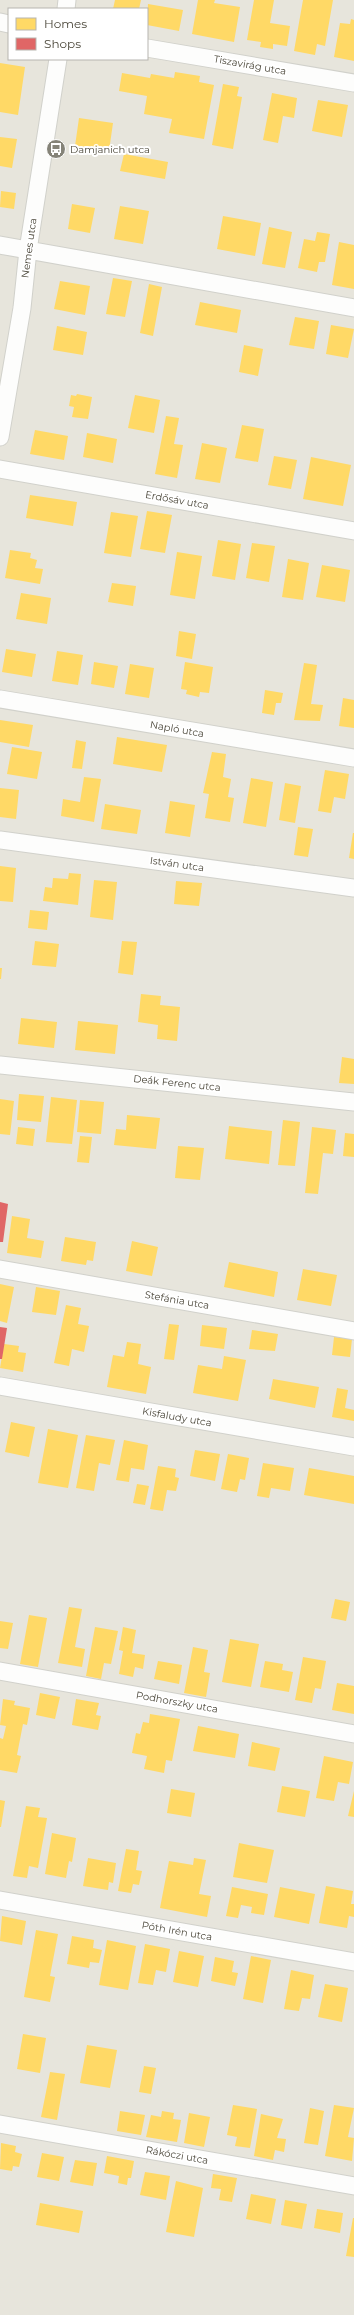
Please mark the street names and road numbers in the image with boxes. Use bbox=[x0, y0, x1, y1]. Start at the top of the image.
street label: Tiszavirág utca bbox=[213, 52, 287, 78]
street label: Nemes utca bbox=[18, 217, 40, 279]
street label: Erdősáv utca bbox=[144, 488, 210, 512]
street label: Napló utca bbox=[149, 718, 205, 740]
street label: István utca bbox=[149, 854, 205, 874]
street label: Deák Ferenc utca bbox=[133, 1072, 221, 1094]
street label: Stefánia utca bbox=[144, 1288, 210, 1312]
street label: Kisfaludy utca bbox=[141, 1405, 213, 1429]
street label: Podhorszky utca bbox=[135, 1688, 219, 1716]
street label: Póth Irén utca bbox=[141, 1918, 213, 1944]
street label: Rákóczi utca bbox=[145, 2143, 209, 2167]

